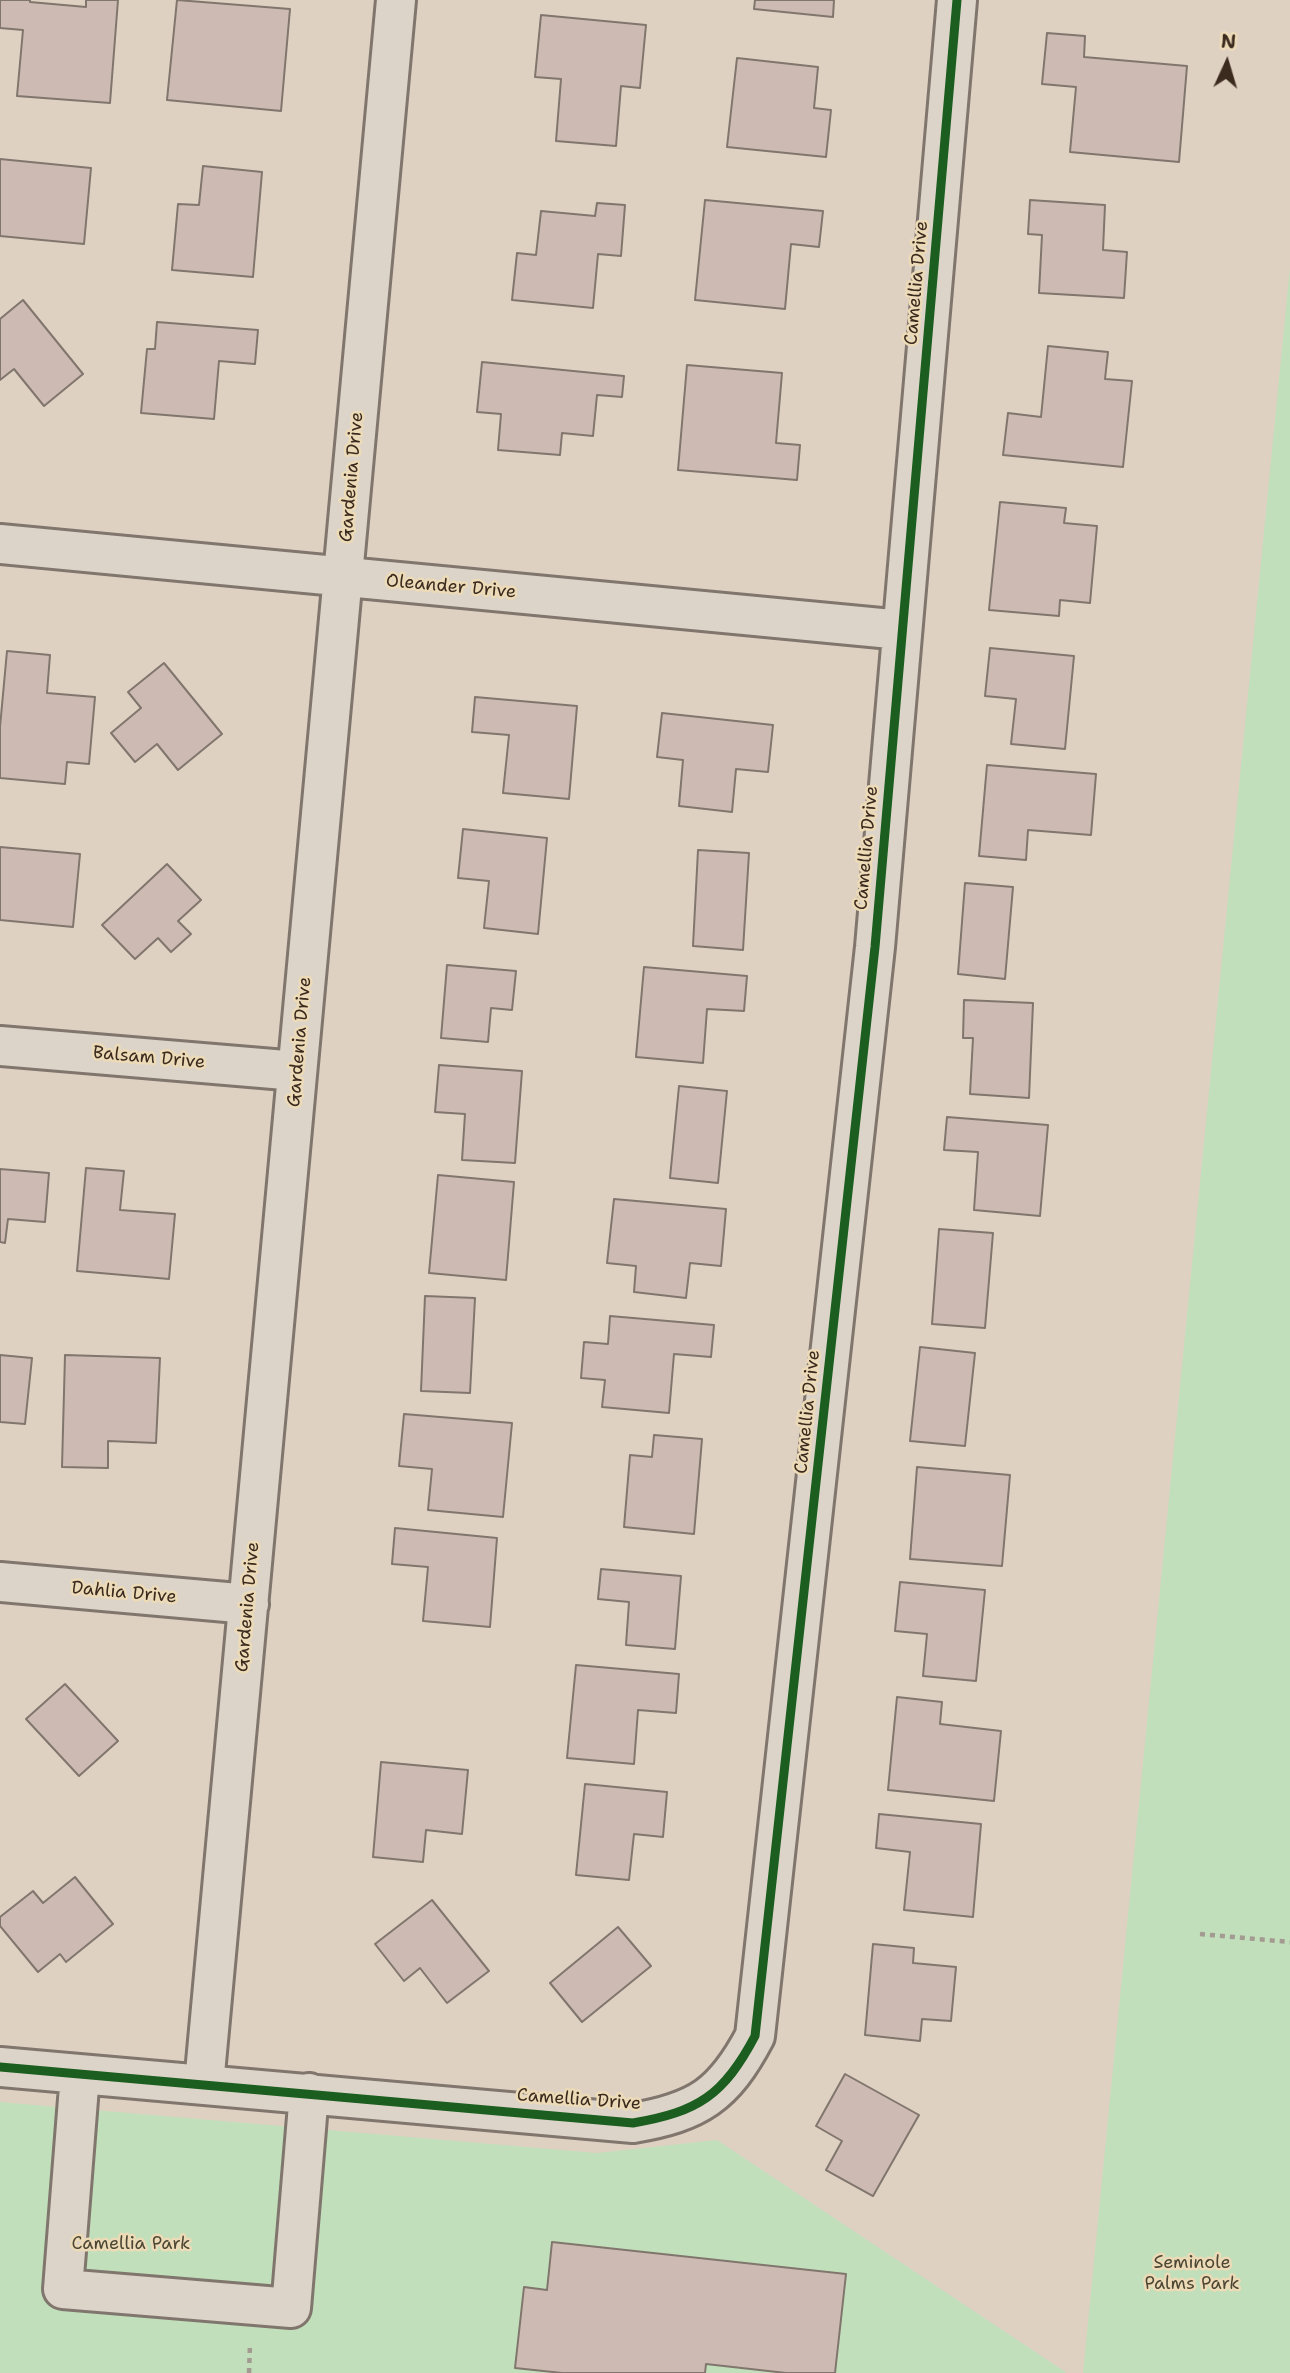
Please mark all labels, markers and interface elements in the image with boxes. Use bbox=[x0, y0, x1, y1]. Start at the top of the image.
north arrow bbox=[1192, 28, 1262, 98]
text: N bbox=[1220, 29, 1237, 55]
street label: Camellia Drive bbox=[901, 220, 933, 346]
street label: Gardenia Drive bbox=[336, 411, 368, 543]
street label: Oleander Drive bbox=[385, 571, 517, 603]
street label: Camellia Drive bbox=[851, 785, 883, 911]
street label: Gardenia Drive bbox=[284, 976, 316, 1108]
street label: Balsam Drive bbox=[92, 1042, 206, 1074]
street label: Camellia Drive bbox=[791, 1349, 825, 1475]
street label: Gardenia Drive bbox=[232, 1541, 264, 1673]
street label: Dahlia Drive bbox=[71, 1578, 177, 1608]
street label: Camellia Drive bbox=[516, 2085, 642, 2115]
park label: Camellia Park bbox=[72, 2233, 190, 2255]
park label: Seminole Palms Park bbox=[1144, 2252, 1240, 2294]

